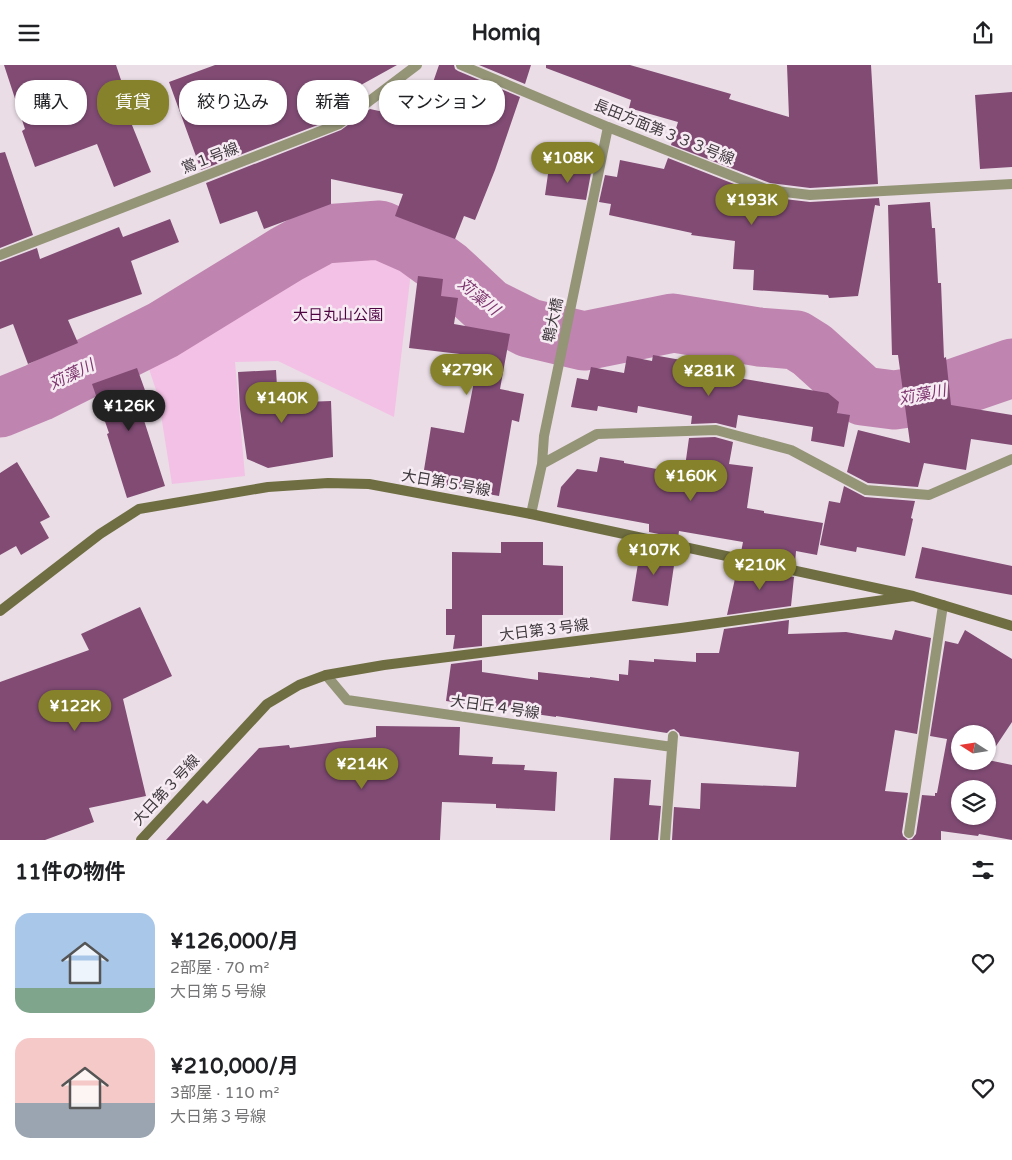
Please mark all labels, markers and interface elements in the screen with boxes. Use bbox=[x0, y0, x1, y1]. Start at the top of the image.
icon: menu bbox=[15, 19, 43, 47]
icon: share bbox=[969, 19, 997, 47]
text: Homiq bbox=[471, 20, 541, 46]
chip: 購入 bbox=[15, 80, 87, 125]
chip: 賃貸 bbox=[97, 80, 169, 125]
chip: 絞り込み bbox=[179, 80, 287, 125]
chip: 新着 bbox=[297, 80, 369, 125]
chip: マンション bbox=[379, 80, 505, 125]
street label: 長田方面第３３３号線 bbox=[591, 96, 737, 168]
street label: 鴬１号線 bbox=[179, 139, 241, 177]
pin: ¥108K bbox=[533, 141, 603, 184]
text: ¥108K bbox=[542, 148, 594, 168]
pin: ¥193K bbox=[717, 184, 787, 226]
text: ¥193K bbox=[726, 190, 778, 210]
water label: 苅藻川 bbox=[453, 274, 505, 321]
street label: 鵯大橋 bbox=[540, 296, 566, 344]
park label: 大日丸山公園 bbox=[293, 306, 383, 324]
pin: ¥279K bbox=[432, 353, 502, 396]
water label: 苅藻川 bbox=[45, 355, 99, 394]
pin: ¥281K bbox=[674, 355, 744, 397]
text: ¥279K bbox=[441, 360, 493, 380]
text: ¥281K bbox=[683, 361, 735, 381]
water label: 苅藻川 bbox=[897, 380, 950, 409]
pin: ¥140K bbox=[247, 381, 317, 424]
text: ¥140K bbox=[256, 388, 308, 408]
pin: ¥126K bbox=[94, 389, 164, 432]
text: ¥126K bbox=[103, 396, 155, 416]
pin: ¥160K bbox=[656, 459, 726, 502]
street label: 大日第５号線 bbox=[400, 466, 492, 500]
text: ¥160K bbox=[665, 466, 717, 486]
pin: ¥107K bbox=[619, 533, 689, 576]
text: ¥107K bbox=[628, 540, 680, 560]
pin: ¥210K bbox=[725, 549, 795, 591]
text: ¥210K bbox=[734, 555, 786, 575]
street label: 大日第３号線 bbox=[498, 616, 590, 644]
pin: ¥122K bbox=[40, 689, 110, 732]
street label: 大日丘４号線 bbox=[449, 692, 541, 722]
text: ¥122K bbox=[49, 696, 101, 716]
north arrow bbox=[951, 725, 996, 770]
map controls bbox=[951, 725, 996, 825]
pin: ¥214K bbox=[327, 747, 397, 790]
street label: 大日第３号線 bbox=[129, 751, 203, 829]
text: ¥214K bbox=[336, 754, 388, 774]
button: layers bbox=[951, 780, 996, 825]
icon: filters bbox=[969, 856, 997, 884]
text: 11件の物件 bbox=[15, 860, 125, 885]
text: ¥126,000/月 bbox=[170, 929, 299, 954]
icon: home bbox=[55, 933, 115, 993]
icon: heart bbox=[969, 949, 997, 977]
text: 2部屋 · 70 m² bbox=[170, 958, 269, 978]
text: 大日第５号線 bbox=[170, 982, 266, 1002]
text: ¥210,000/月 bbox=[170, 1054, 299, 1079]
icon: home bbox=[55, 1058, 115, 1118]
icon: heart bbox=[969, 1074, 997, 1102]
text: 3部屋 · 110 m² bbox=[170, 1083, 279, 1103]
text: 大日第３号線 bbox=[170, 1107, 266, 1127]

